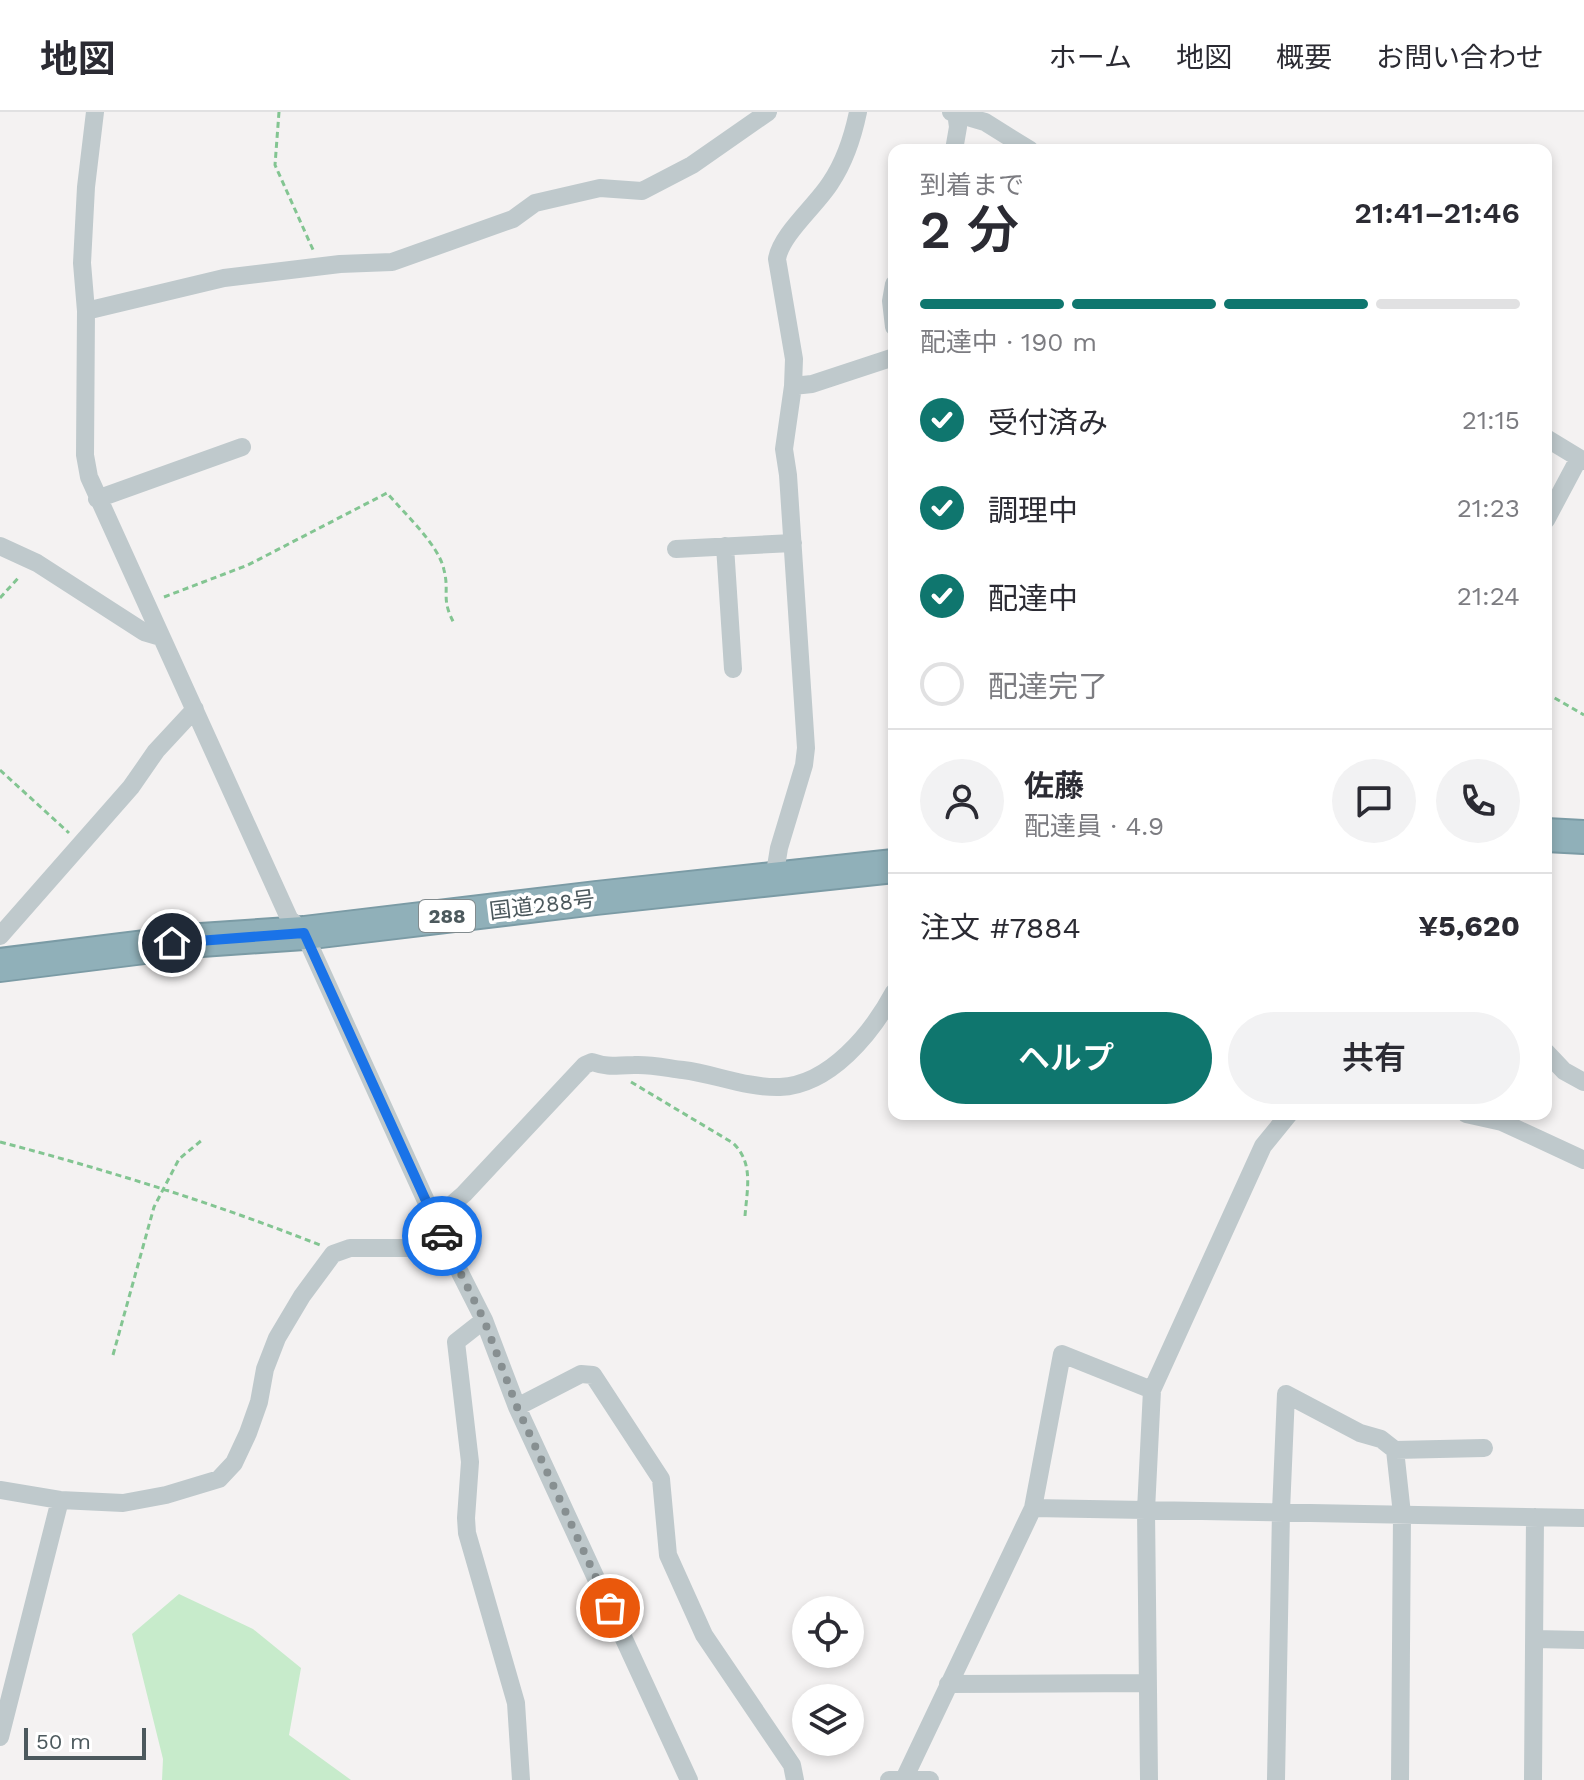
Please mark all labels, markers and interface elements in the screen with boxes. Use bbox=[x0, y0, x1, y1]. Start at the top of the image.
text: 地図 bbox=[40, 37, 116, 81]
text: ホーム bbox=[1049, 41, 1132, 74]
text: 地図 bbox=[1176, 41, 1232, 74]
text: 概要 bbox=[1276, 41, 1332, 74]
text: お問い合わせ bbox=[1376, 41, 1544, 74]
text: 到着まで bbox=[920, 170, 1024, 200]
text: 21:41–21:46 bbox=[1354, 195, 1520, 230]
text: 2 分 bbox=[920, 200, 1019, 261]
text: 配達中 · 190 m bbox=[920, 327, 1097, 357]
icon: check bbox=[920, 398, 964, 442]
text: 受付済み bbox=[988, 405, 1108, 440]
text: 21:15 bbox=[1462, 405, 1520, 435]
icon: check bbox=[920, 486, 964, 530]
text: 調理中 bbox=[988, 493, 1078, 528]
text: 21:23 bbox=[1457, 493, 1520, 523]
icon: check bbox=[920, 574, 964, 618]
text: 配達中 bbox=[988, 581, 1078, 616]
text: 21:24 bbox=[1457, 581, 1520, 611]
text: 配達完了 bbox=[988, 669, 1108, 704]
button: person bbox=[920, 759, 1004, 843]
button: chat bbox=[1332, 759, 1416, 843]
button: phone bbox=[1436, 759, 1520, 843]
text: 佐藤 bbox=[1024, 768, 1084, 803]
text: 配達員 · 4.9 bbox=[1024, 811, 1164, 841]
street label: 国道288号 bbox=[488, 886, 596, 924]
road number: 288 bbox=[419, 900, 475, 932]
text: ¥5,620 bbox=[1418, 908, 1520, 943]
pin bbox=[138, 909, 206, 977]
text: 注文 #7884 bbox=[920, 910, 1081, 945]
icon: home bbox=[150, 921, 194, 965]
button: ヘルプ bbox=[920, 1012, 1212, 1104]
button: 共有 bbox=[1228, 1012, 1520, 1104]
courier bbox=[402, 1196, 482, 1276]
icon: car bbox=[420, 1214, 464, 1258]
pin bbox=[576, 1574, 644, 1642]
icon: bag bbox=[588, 1586, 632, 1630]
map controls bbox=[792, 1596, 864, 1756]
button: locate bbox=[792, 1596, 864, 1668]
button: layers bbox=[792, 1684, 864, 1756]
scale bar bbox=[24, 1724, 146, 1760]
text: 50 m bbox=[36, 1729, 91, 1754]

